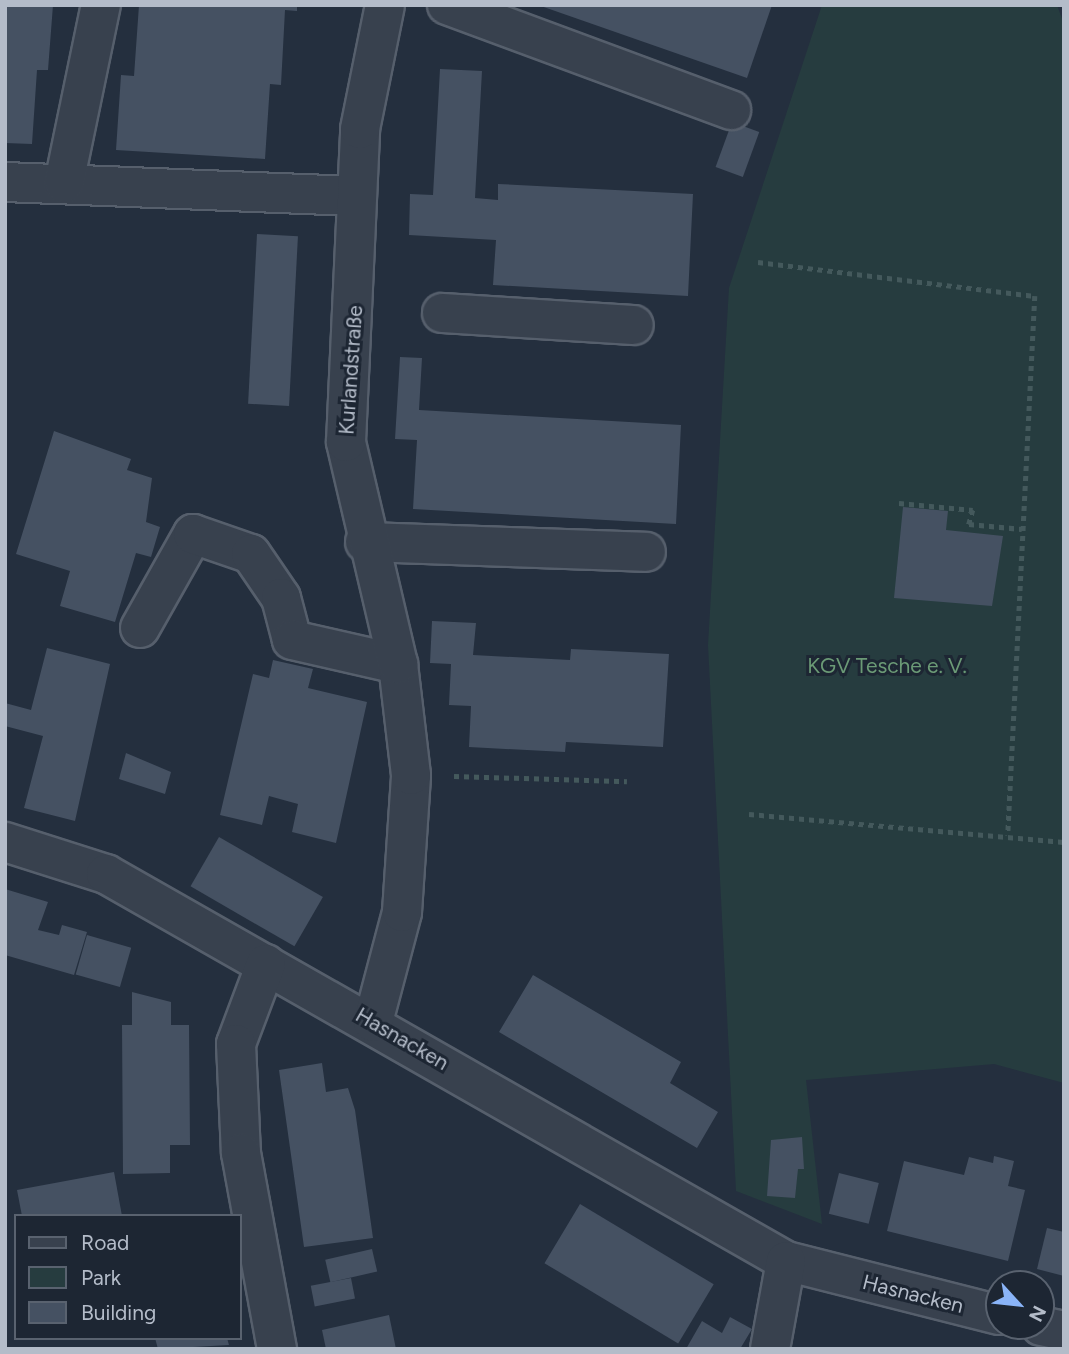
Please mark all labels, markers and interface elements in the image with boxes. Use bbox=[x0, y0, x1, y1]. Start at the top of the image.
street label: Kurlandstraße bbox=[334, 304, 368, 436]
park label: KGV Tesche e. V. bbox=[807, 653, 967, 679]
street label: Hasnacken bbox=[351, 1002, 453, 1076]
legend bbox=[14, 1214, 242, 1340]
text: Road bbox=[81, 1230, 129, 1255]
text: Park bbox=[81, 1265, 121, 1290]
street label: Hasnacken bbox=[860, 1269, 966, 1319]
north arrow bbox=[985, 1270, 1055, 1340]
text: Building bbox=[81, 1300, 156, 1325]
text: N bbox=[1024, 1302, 1051, 1326]

